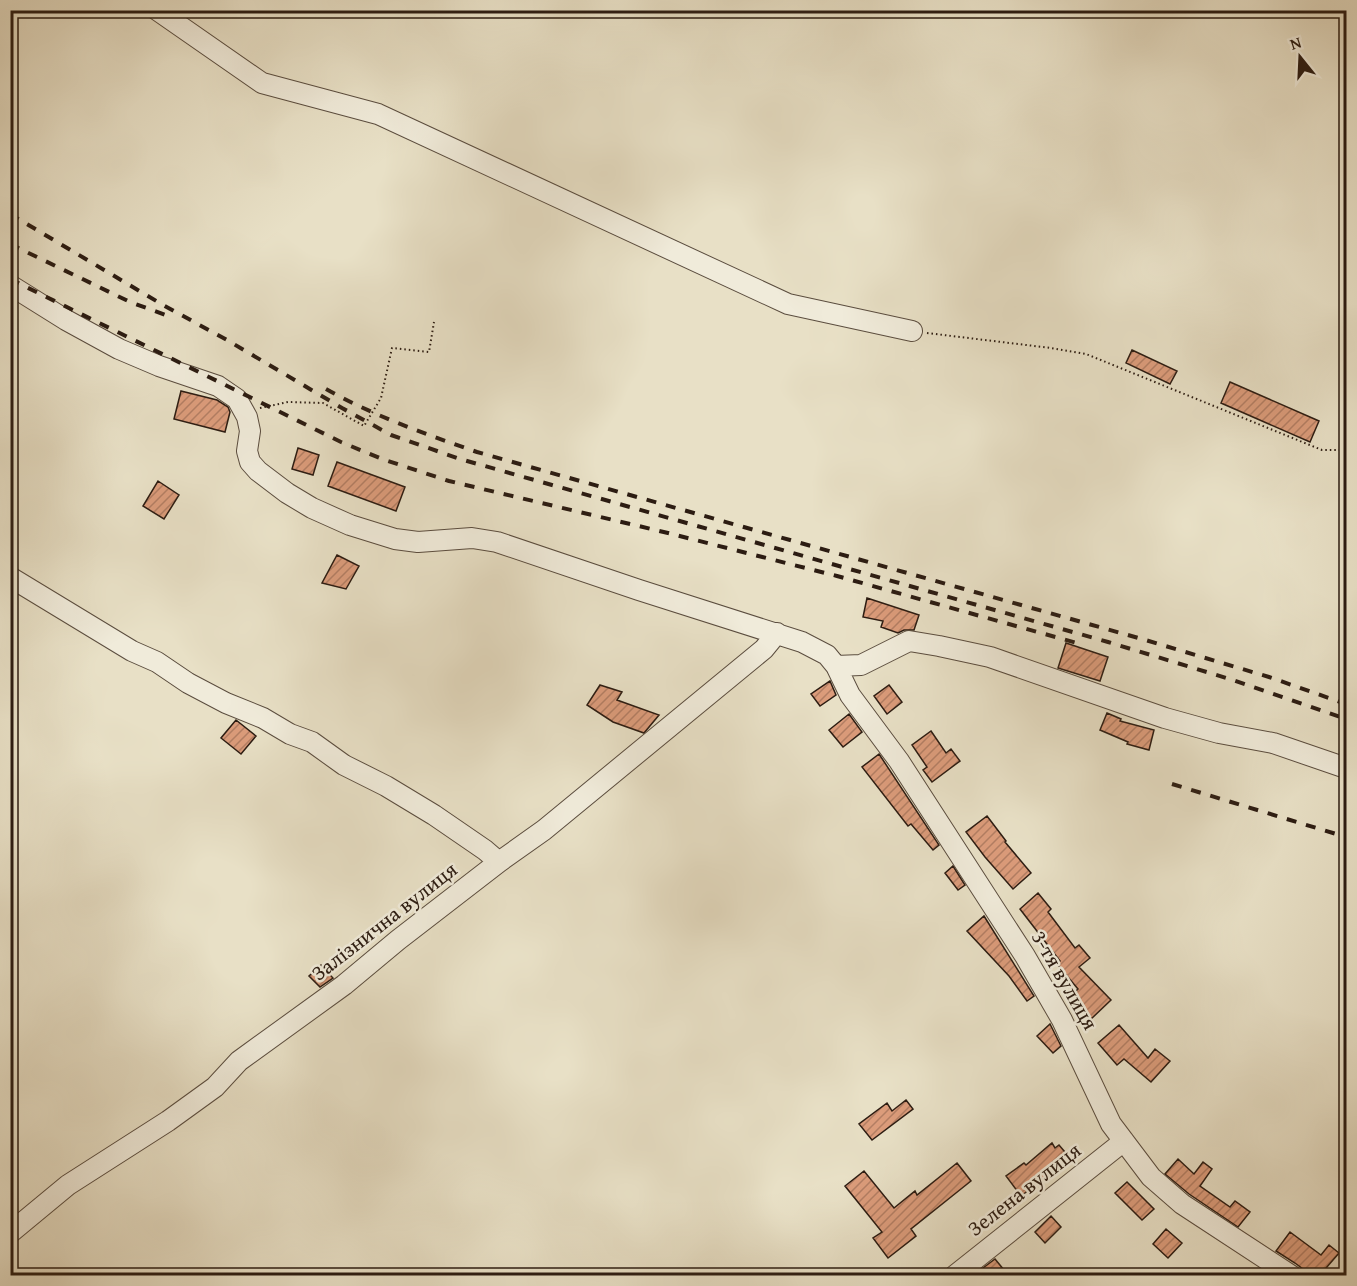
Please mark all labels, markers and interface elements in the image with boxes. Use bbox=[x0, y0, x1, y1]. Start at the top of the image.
north arrow bbox=[1270, 27, 1330, 87]
text: N bbox=[1287, 30, 1304, 56]
street label: Залізнична вулиця bbox=[304, 854, 464, 988]
street label: 3-тя вулиця bbox=[1024, 924, 1106, 1036]
street label: Зелена вулиця bbox=[961, 1135, 1088, 1243]

